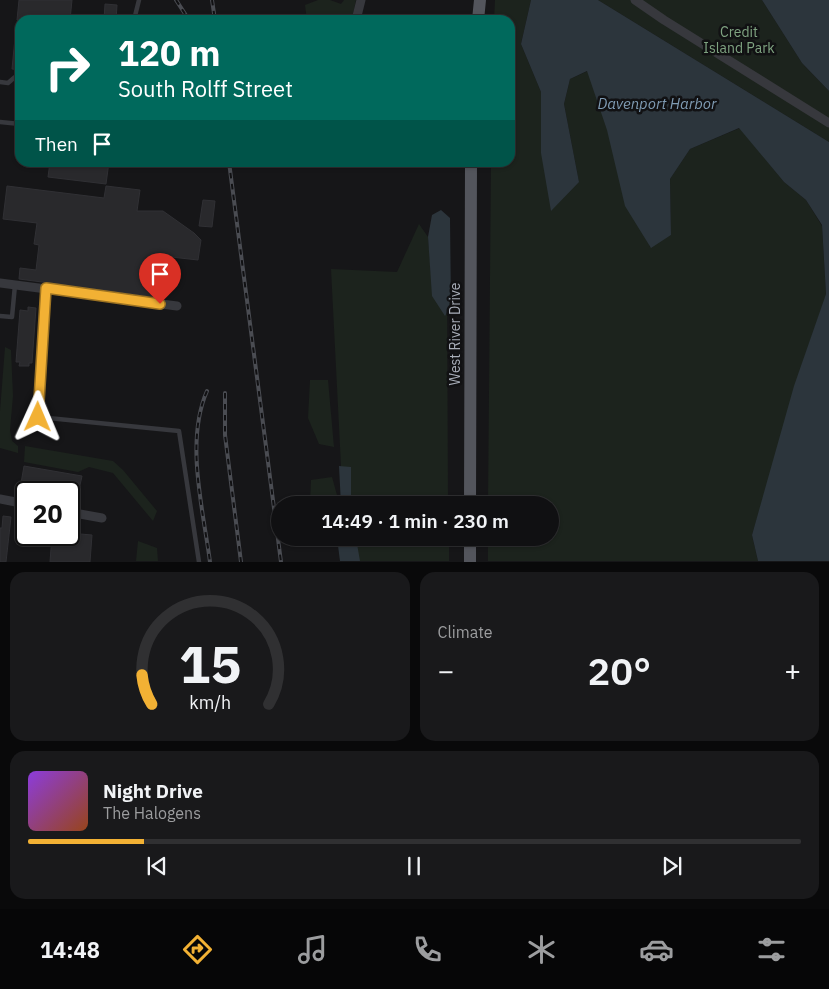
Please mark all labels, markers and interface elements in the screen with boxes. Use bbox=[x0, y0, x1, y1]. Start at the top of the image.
park label: Credit Island Park bbox=[703, 23, 775, 57]
text: 120 m bbox=[118, 30, 221, 76]
icon: right bbox=[35, 35, 100, 100]
text: South Rolff Street bbox=[118, 74, 293, 103]
water label: Davenport Harbor bbox=[597, 94, 717, 113]
icon: arrive bbox=[88, 130, 116, 158]
text: Then bbox=[35, 132, 78, 156]
pin bbox=[139, 253, 181, 304]
icon: arrive bbox=[146, 260, 174, 288]
street label: West River Drive bbox=[446, 282, 464, 385]
position arrow bbox=[11, 390, 63, 442]
speed limit sign: 20 bbox=[15, 481, 80, 546]
text: 14:49 · 1 min · 230 m bbox=[321, 509, 509, 533]
text: Climate bbox=[438, 622, 493, 642]
text: 15 bbox=[179, 630, 241, 697]
text: 20° bbox=[588, 646, 651, 695]
text: − bbox=[438, 652, 454, 689]
text: + bbox=[784, 652, 801, 689]
text: km/h bbox=[189, 691, 231, 714]
text: Night Drive bbox=[103, 779, 203, 803]
text: The Halogens bbox=[103, 803, 201, 823]
icon: previous bbox=[143, 852, 171, 880]
icon: pause bbox=[400, 852, 428, 880]
icon: next bbox=[658, 852, 686, 880]
icon: directions bbox=[180, 932, 215, 967]
icon: music bbox=[295, 932, 330, 967]
icon: phone bbox=[410, 932, 445, 967]
icon: climate bbox=[524, 932, 559, 967]
icon: car bbox=[639, 932, 674, 967]
icon: filters bbox=[754, 932, 789, 967]
text: 14:48 bbox=[40, 935, 100, 964]

